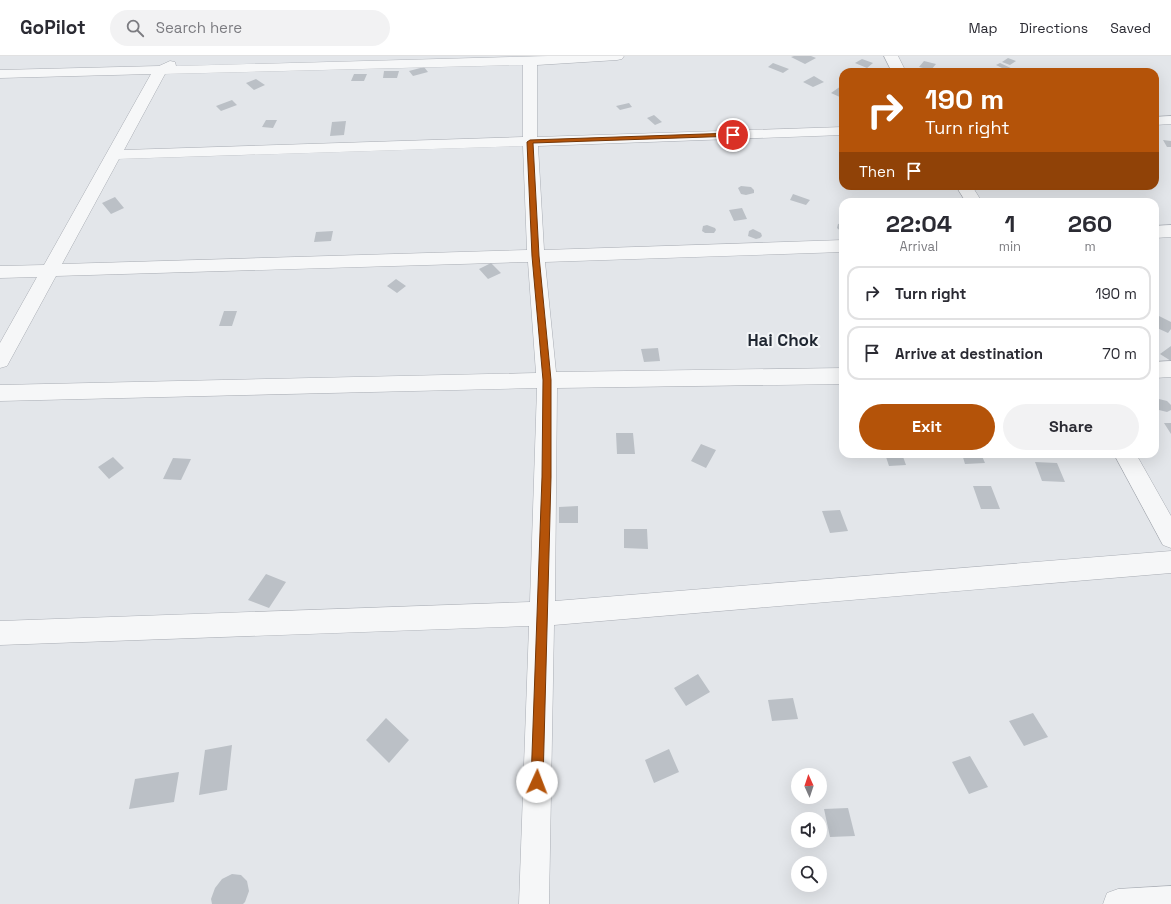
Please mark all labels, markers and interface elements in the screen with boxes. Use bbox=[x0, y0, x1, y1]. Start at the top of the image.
search box bbox=[110, 10, 390, 46]
text: GoPilot bbox=[20, 15, 86, 40]
icon: search bbox=[124, 17, 146, 39]
text: Search here bbox=[156, 18, 242, 37]
text: Map bbox=[968, 19, 998, 37]
text: Directions bbox=[1020, 19, 1088, 37]
text: Saved bbox=[1110, 19, 1151, 37]
text: 190 m bbox=[925, 81, 1004, 117]
icon: right bbox=[859, 84, 911, 136]
text: Turn right bbox=[925, 116, 1009, 139]
pin bbox=[716, 118, 750, 152]
icon: arrive bbox=[722, 124, 744, 146]
icon: arrive bbox=[903, 160, 925, 182]
text: Then bbox=[859, 162, 895, 181]
text: 22:04 bbox=[886, 208, 952, 239]
text: 1 bbox=[1004, 208, 1015, 239]
text: 260 bbox=[1068, 208, 1112, 239]
text: Arrival bbox=[900, 238, 938, 255]
text: min bbox=[999, 238, 1021, 255]
text: m bbox=[1084, 238, 1096, 255]
icon: right bbox=[861, 282, 883, 304]
text: Turn right bbox=[895, 284, 966, 303]
text: 190 m bbox=[1095, 284, 1137, 303]
district label: Hai Chok bbox=[747, 329, 819, 351]
icon: arrive bbox=[861, 342, 883, 364]
text: Arrive at destination bbox=[895, 344, 1043, 363]
text: 70 m bbox=[1102, 344, 1137, 363]
button: Exit bbox=[859, 404, 995, 450]
button: Share bbox=[1003, 404, 1139, 450]
position arrow bbox=[516, 761, 558, 803]
north arrow bbox=[791, 768, 827, 804]
map controls bbox=[791, 768, 827, 892]
button: sound bbox=[791, 812, 827, 848]
button: search bbox=[791, 856, 827, 892]

